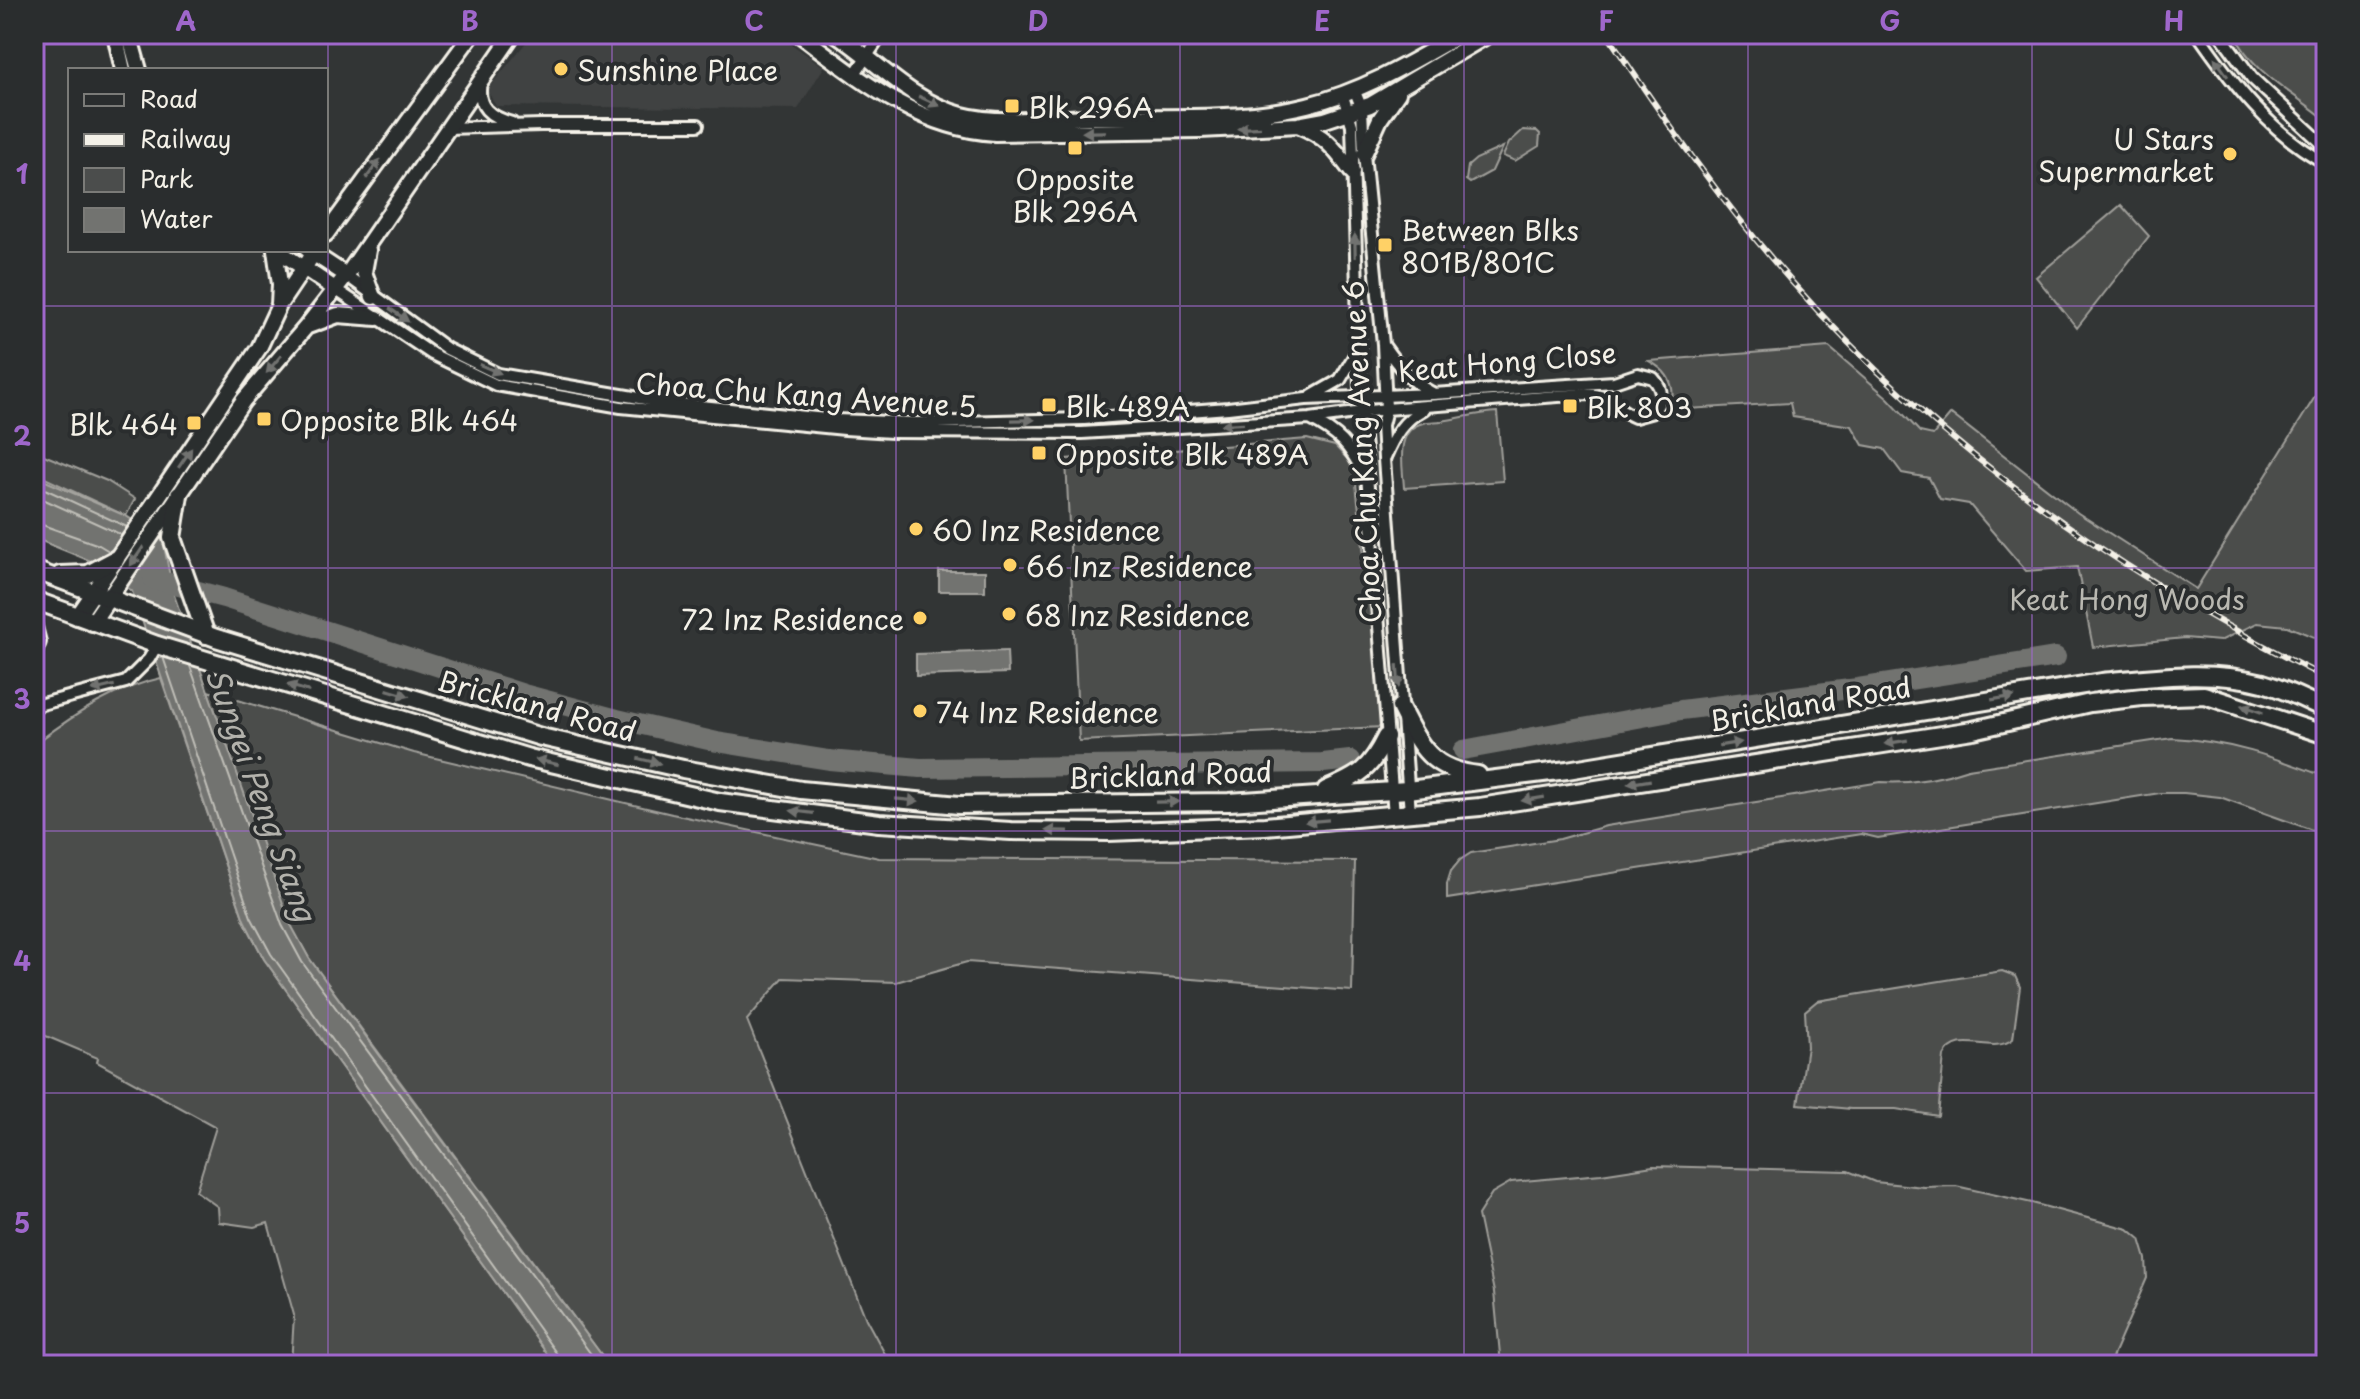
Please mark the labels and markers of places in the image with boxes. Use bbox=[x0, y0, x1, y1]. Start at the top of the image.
place label: Sunshine Place bbox=[577, 48, 778, 91]
marker: Sunshine Place bbox=[552, 60, 570, 78]
place label: Blk 296A bbox=[1028, 85, 1154, 128]
marker: Blk 296A bbox=[1003, 97, 1021, 115]
place label: U Stars Supermarket bbox=[2038, 117, 2214, 192]
marker: Opposite Blk 296A bbox=[1066, 139, 1084, 157]
marker: U Stars Supermarket bbox=[2221, 145, 2239, 163]
place label: Opposite Blk 296A bbox=[1012, 157, 1138, 232]
place label: Between Blks 801B/801C bbox=[1401, 208, 1579, 283]
marker: Between Blks 801B/801C bbox=[1376, 236, 1394, 254]
place label: Blk 489A bbox=[1065, 384, 1190, 427]
place label: Blk 803 bbox=[1586, 385, 1692, 428]
marker: Blk 489A bbox=[1040, 396, 1058, 414]
marker: Blk 803 bbox=[1561, 397, 1579, 415]
place label: Opposite Blk 464 bbox=[280, 398, 518, 441]
place label: Blk 464 bbox=[69, 402, 178, 445]
marker: Opposite Blk 464 bbox=[255, 410, 273, 428]
marker: Blk 464 bbox=[185, 414, 203, 432]
place label: Opposite Blk 489A bbox=[1055, 432, 1309, 475]
marker: Opposite Blk 489A bbox=[1030, 444, 1048, 462]
place label: 60 Inz Residence bbox=[932, 508, 1161, 551]
marker: 60 Inz Residence bbox=[907, 520, 925, 538]
place label: 66 Inz Residence bbox=[1026, 544, 1253, 587]
marker: 66 Inz Residence bbox=[1001, 556, 1019, 574]
place label: 68 Inz Residence bbox=[1025, 593, 1250, 636]
place label: 72 Inz Residence bbox=[681, 597, 904, 640]
marker: 68 Inz Residence bbox=[1000, 605, 1018, 623]
marker: 72 Inz Residence bbox=[911, 609, 929, 627]
place label: 74 Inz Residence bbox=[936, 690, 1159, 733]
marker: 74 Inz Residence bbox=[911, 702, 929, 720]

